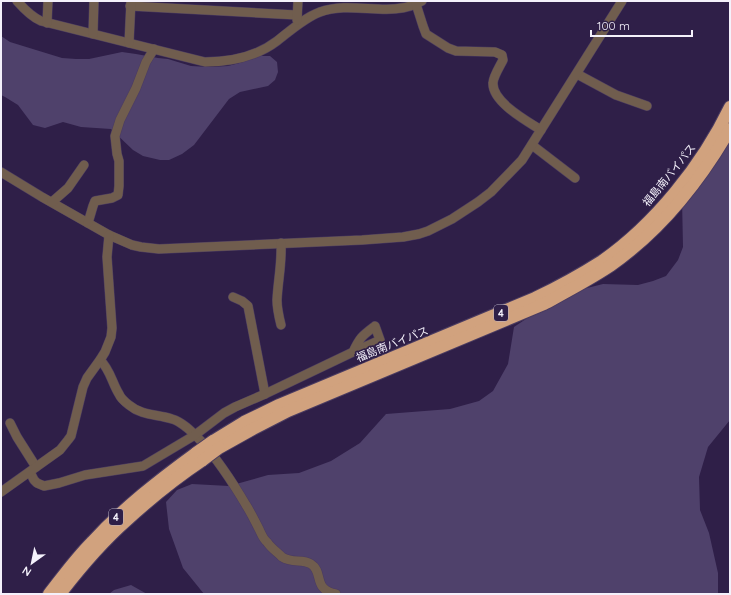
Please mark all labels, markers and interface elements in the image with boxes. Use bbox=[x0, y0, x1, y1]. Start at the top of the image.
scale bar bbox=[591, 12, 692, 38]
text: 100 m bbox=[597, 18, 630, 33]
street label: 福島南バイパス bbox=[639, 141, 699, 209]
road number: 4 bbox=[494, 305, 508, 321]
street label: 福島南バイパス bbox=[354, 323, 430, 365]
road number: 4 bbox=[109, 509, 123, 525]
north arrow bbox=[12, 543, 52, 583]
text: N bbox=[19, 563, 34, 579]

